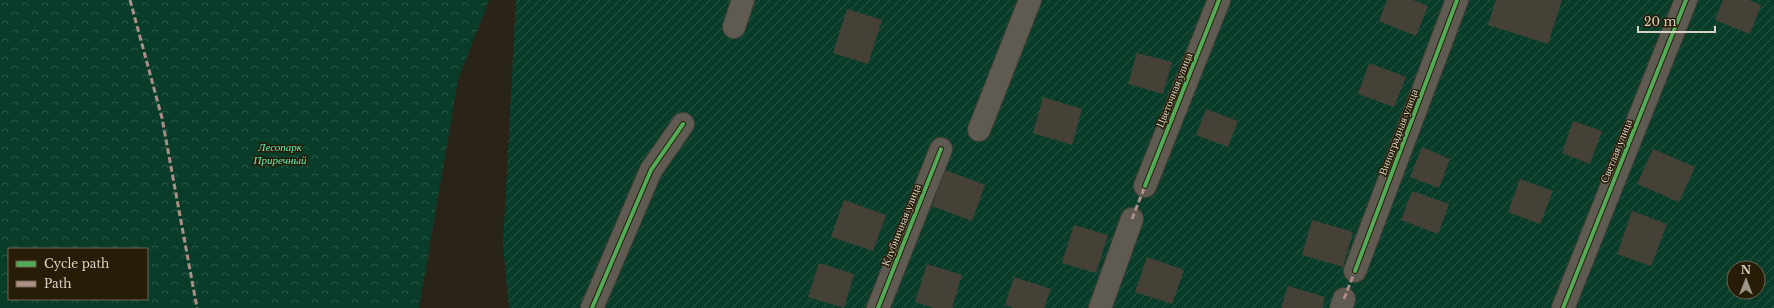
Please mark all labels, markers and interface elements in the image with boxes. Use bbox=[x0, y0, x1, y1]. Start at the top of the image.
scale bar bbox=[1638, 8, 1715, 34]
text: 20 m bbox=[1644, 14, 1676, 29]
street label: Цветочная улица bbox=[1153, 50, 1195, 129]
street label: Виноградная улица bbox=[1375, 87, 1421, 177]
street label: Светлая улица bbox=[1597, 117, 1635, 185]
park label: Лесопарк Приречный bbox=[253, 140, 307, 167]
street label: Клубничная улица bbox=[878, 182, 924, 268]
legend bbox=[8, 248, 148, 300]
text: Cycle path bbox=[44, 256, 109, 271]
north arrow bbox=[1726, 260, 1766, 300]
text: N bbox=[1741, 263, 1752, 277]
text: Path bbox=[44, 276, 72, 291]

